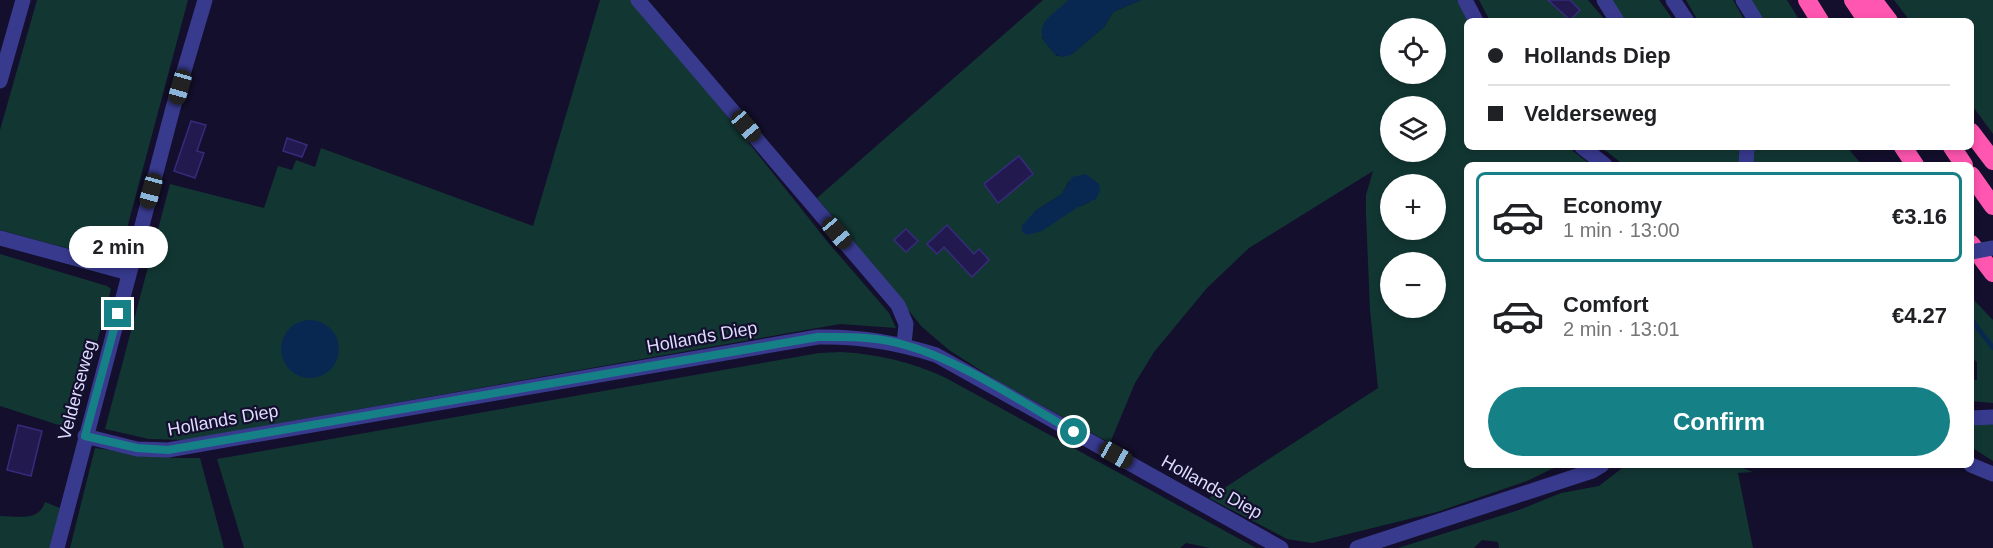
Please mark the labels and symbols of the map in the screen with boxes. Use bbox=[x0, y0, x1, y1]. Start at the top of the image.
car bbox=[166, 67, 194, 107]
car bbox=[728, 106, 764, 146]
car bbox=[138, 171, 164, 211]
car bbox=[819, 213, 855, 253]
callout: 2 min bbox=[68, 227, 168, 269]
route end bbox=[104, 300, 131, 327]
street label: Hollands Diep bbox=[645, 317, 759, 357]
street label: Velderseweg bbox=[54, 338, 100, 442]
street label: Hollands Diep bbox=[166, 400, 280, 440]
route start bbox=[1060, 418, 1087, 445]
car bbox=[1096, 438, 1136, 472]
street label: Hollands Diep bbox=[1158, 451, 1266, 523]

